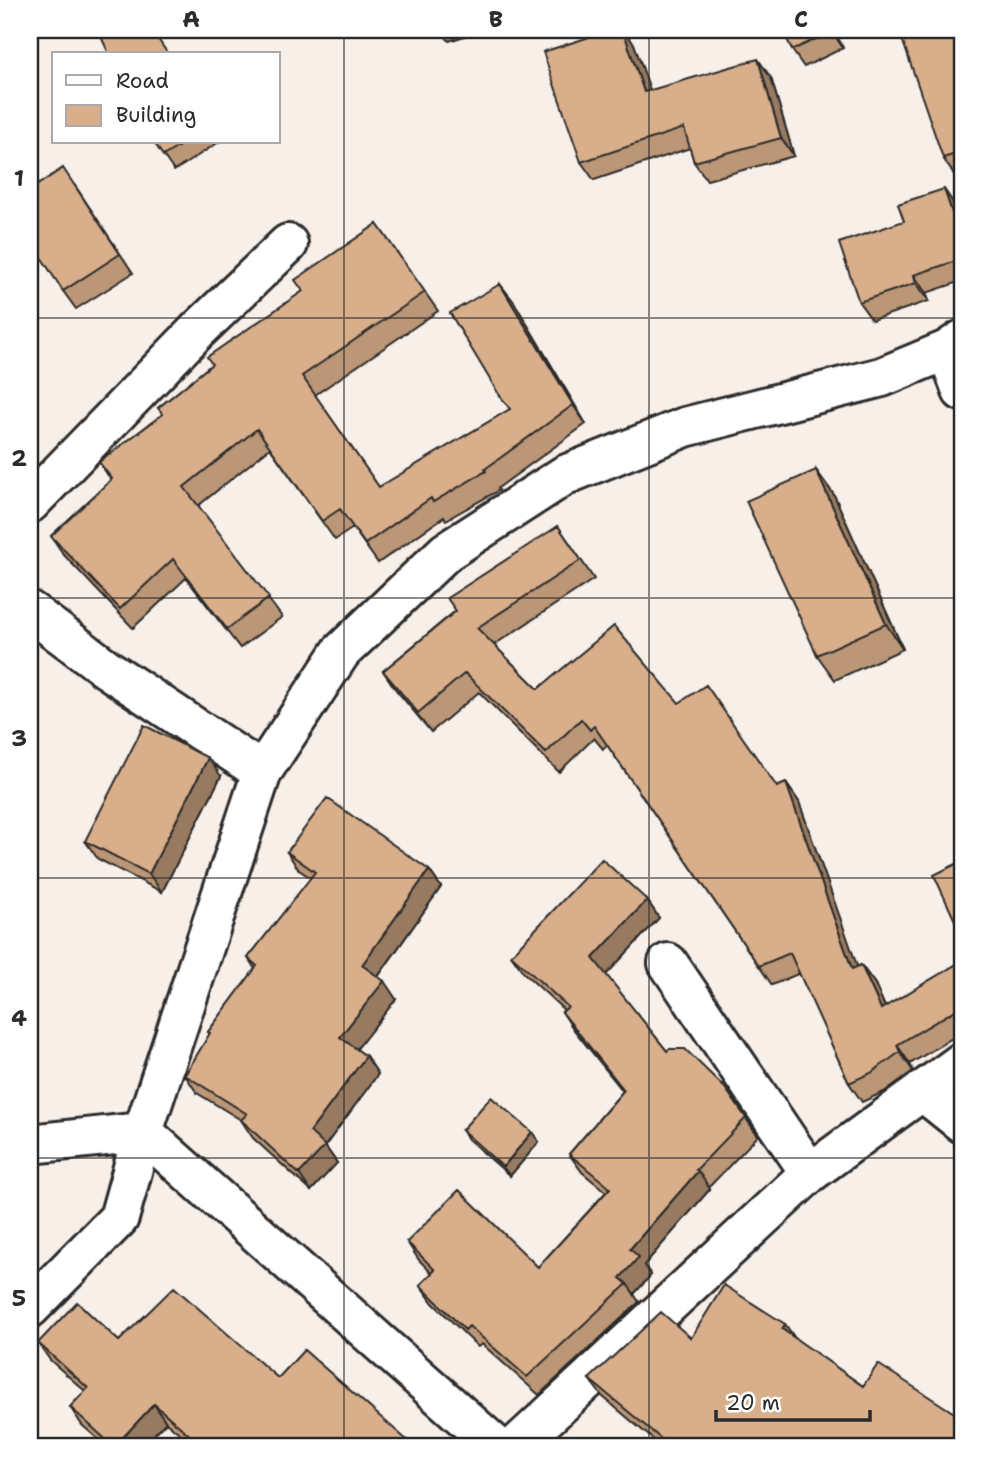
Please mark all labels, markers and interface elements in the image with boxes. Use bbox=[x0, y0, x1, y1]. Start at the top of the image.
text: A bbox=[182, 4, 200, 34]
text: B bbox=[489, 4, 503, 34]
text: C bbox=[794, 4, 808, 34]
legend bbox=[52, 52, 280, 144]
text: Road bbox=[116, 67, 169, 95]
text: Building bbox=[116, 101, 196, 129]
text: 1 bbox=[14, 163, 24, 193]
text: 2 bbox=[11, 443, 27, 473]
text: 3 bbox=[11, 723, 27, 753]
text: 4 bbox=[11, 1003, 27, 1033]
text: 5 bbox=[12, 1283, 26, 1313]
scale bar bbox=[716, 1379, 870, 1423]
text: 20 m bbox=[726, 1389, 780, 1417]

